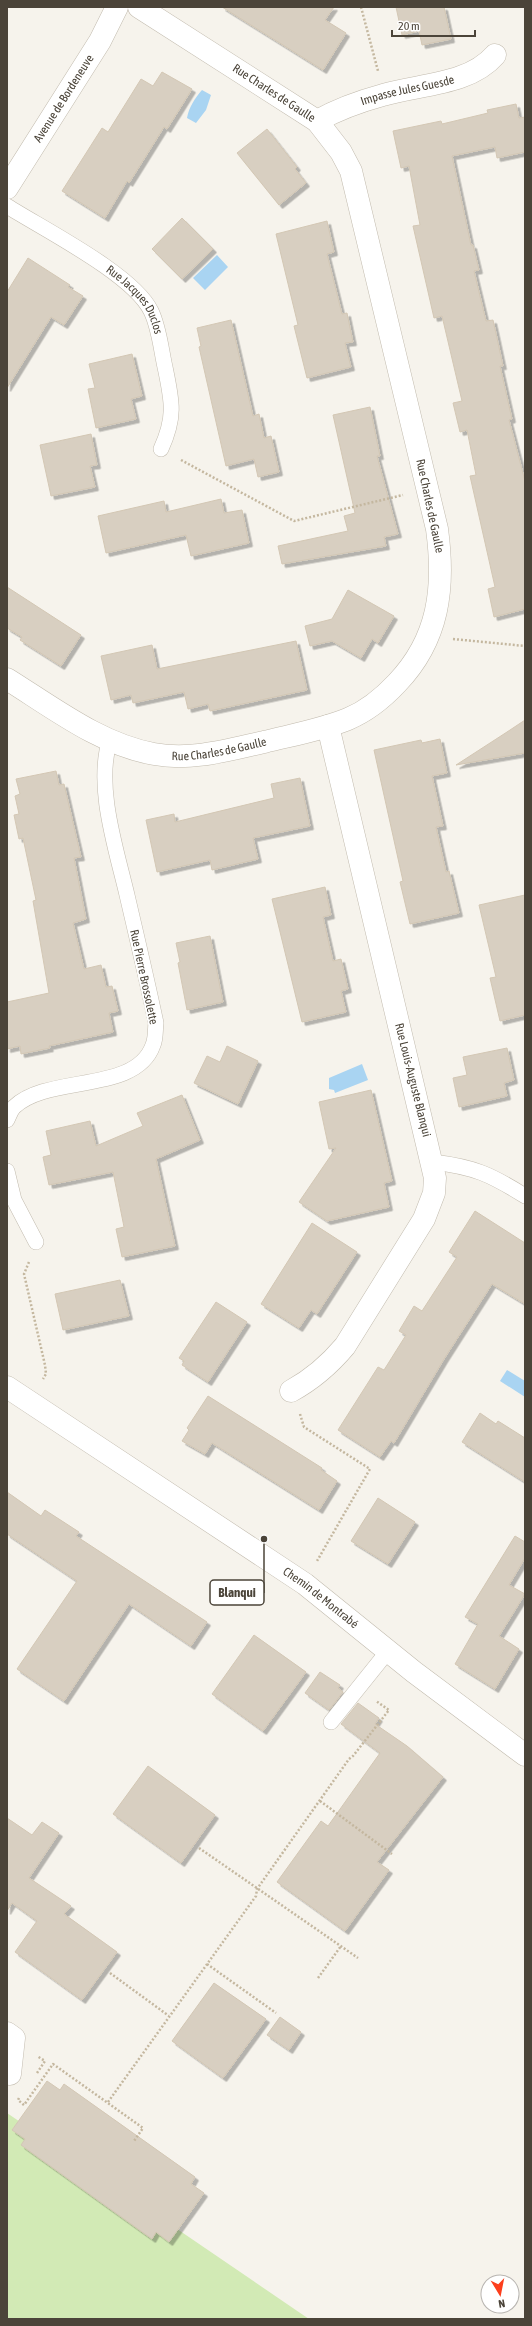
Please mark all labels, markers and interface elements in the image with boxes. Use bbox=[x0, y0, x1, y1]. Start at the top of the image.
scale bar bbox=[392, 12, 475, 38]
text: 20 m bbox=[398, 19, 420, 33]
street label: Avenue de Bordeneuve bbox=[31, 52, 97, 145]
street label: Rue Charles de Gaulle bbox=[230, 61, 318, 125]
street label: Impasse Jules Guesde bbox=[359, 72, 456, 108]
street label: Rue Jacques Duclos bbox=[104, 262, 165, 335]
street label: Rue Charles de Gaulle bbox=[413, 458, 447, 554]
street label: Rue Charles de Gaulle bbox=[172, 735, 268, 763]
street label: Rue Pierre Brossolette bbox=[127, 928, 161, 1026]
street label: Rue Louis-Auguste Blanqui bbox=[392, 1022, 434, 1138]
street label: Chemin de Montrabé bbox=[280, 1564, 361, 1631]
callout: Blanqui bbox=[210, 1580, 264, 1605]
text: Blanqui bbox=[218, 1585, 256, 1600]
north arrow bbox=[480, 2274, 520, 2314]
text: N bbox=[497, 2297, 506, 2310]

